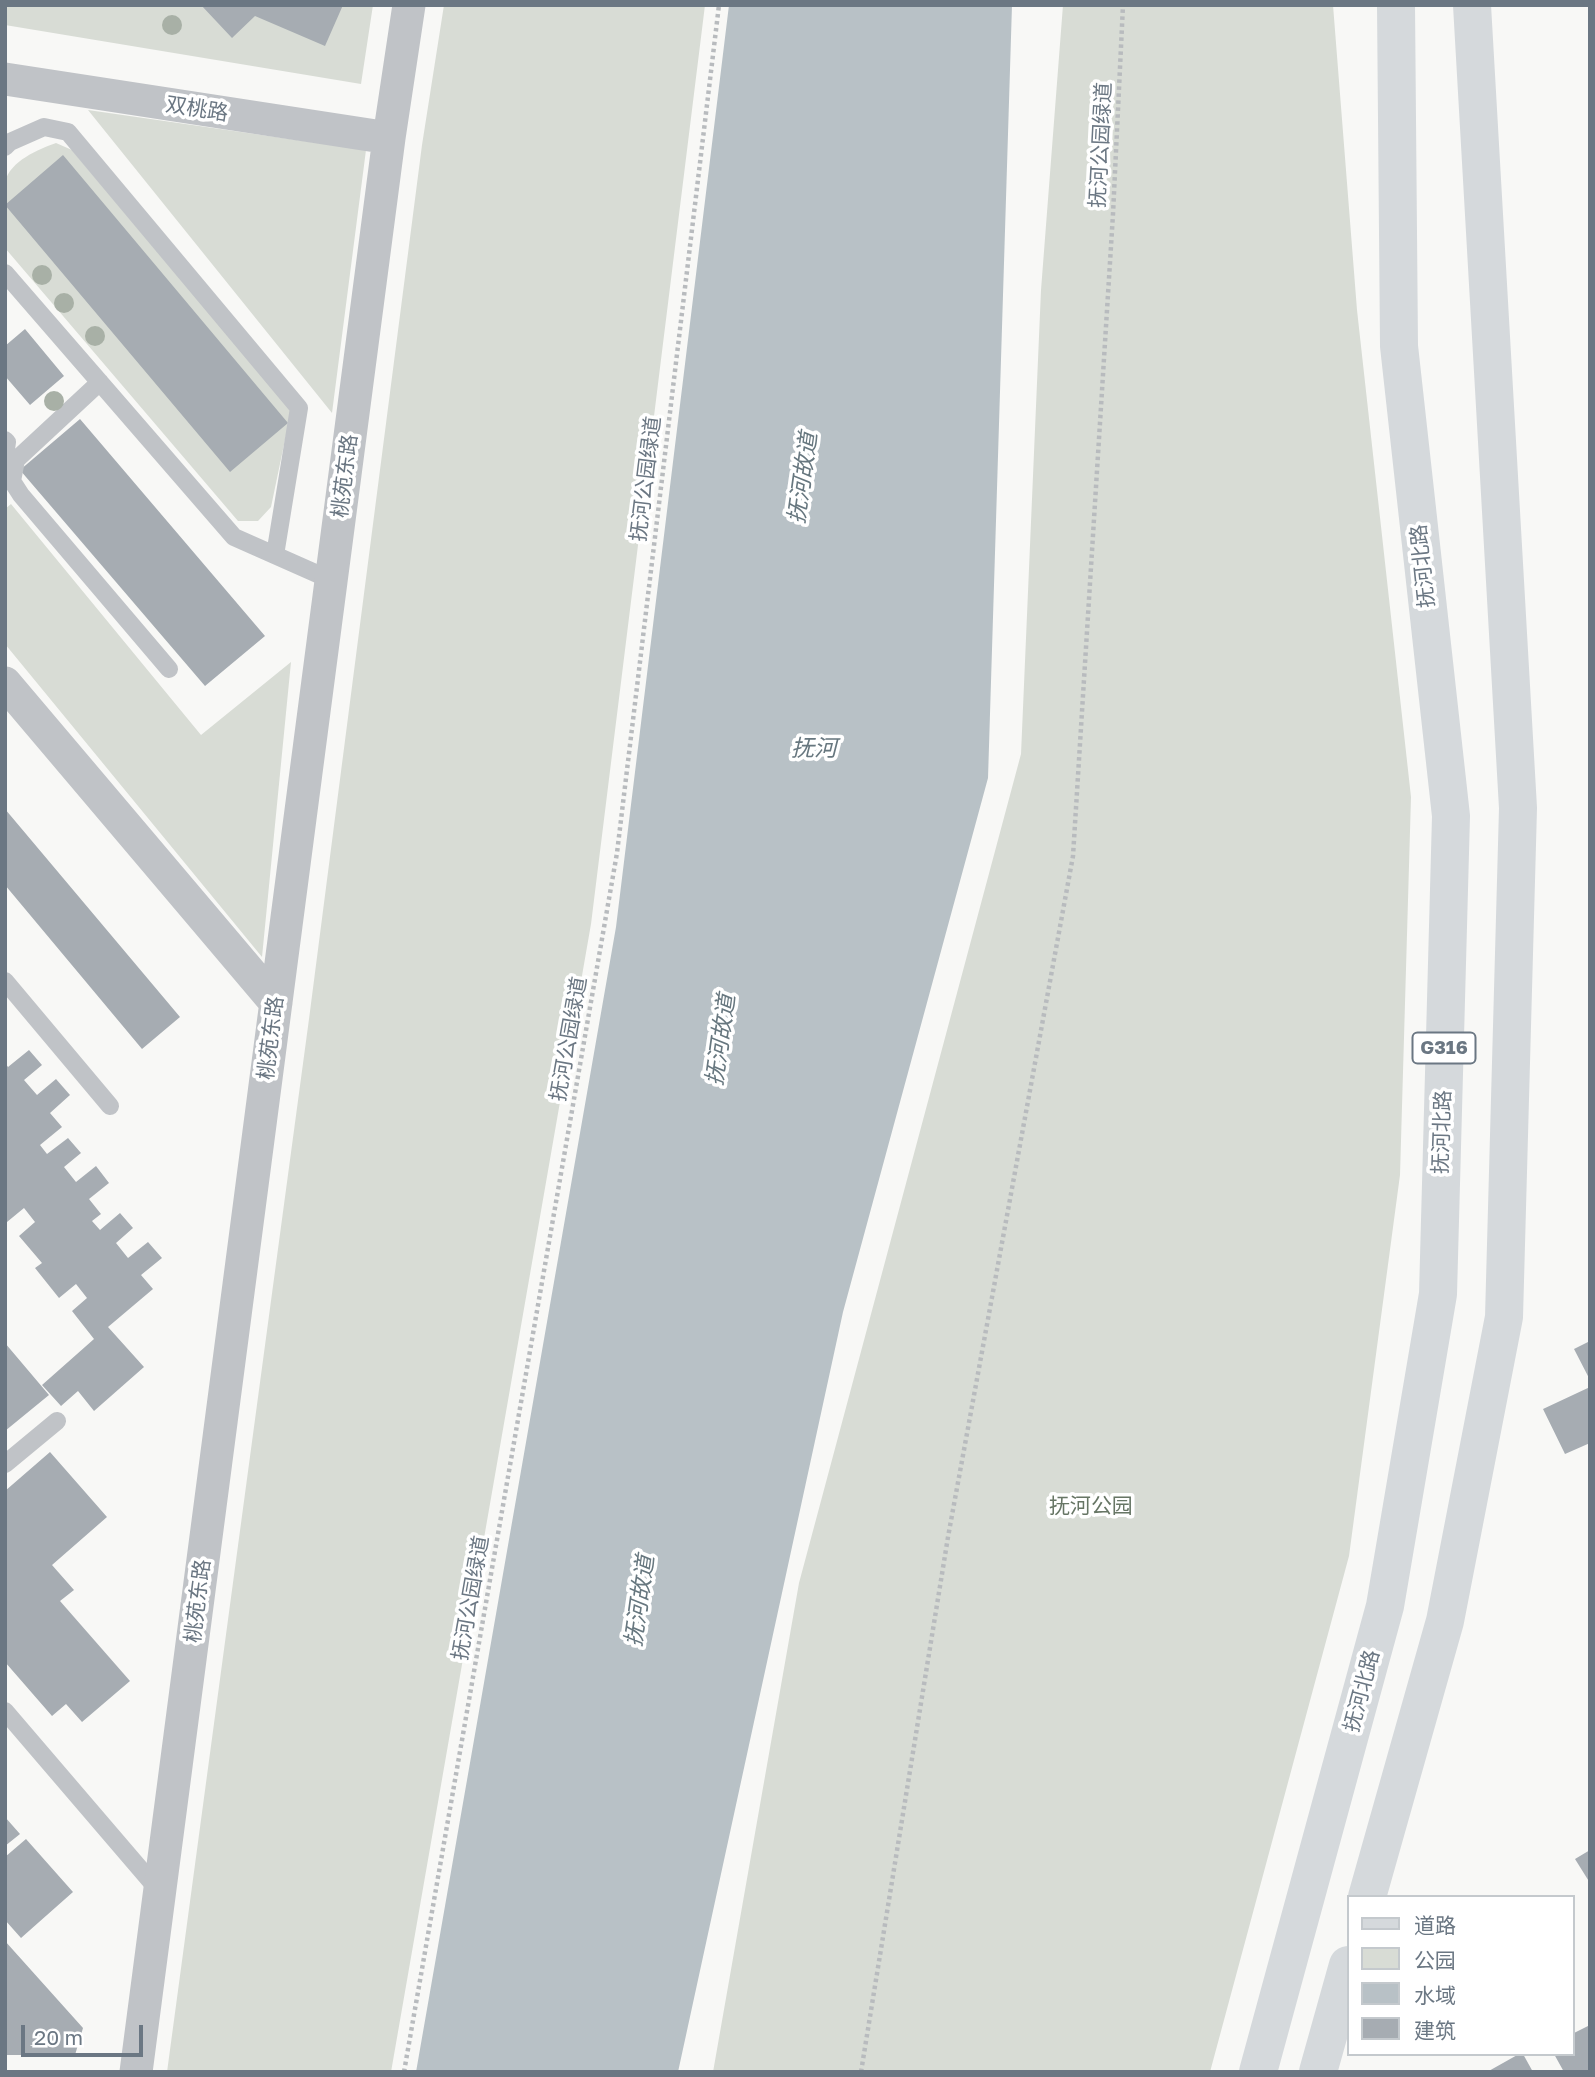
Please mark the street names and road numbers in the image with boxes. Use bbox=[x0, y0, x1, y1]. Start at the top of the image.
street label: 抚河公园绿道 bbox=[1085, 81, 1117, 209]
street label: 双桃路 bbox=[164, 92, 230, 126]
street label: 抚河公园绿道 bbox=[626, 415, 666, 543]
street label: 桃苑东路 bbox=[327, 433, 363, 519]
street label: 抚河北路 bbox=[1406, 523, 1440, 609]
street label: 抚河公园绿道 bbox=[546, 975, 592, 1103]
street label: 桃苑东路 bbox=[253, 995, 289, 1081]
road number: G316 bbox=[1412, 1032, 1476, 1064]
street label: 抚河北路 bbox=[1428, 1090, 1456, 1174]
street label: 抚河公园绿道 bbox=[448, 1534, 494, 1662]
street label: 桃苑东路 bbox=[180, 1558, 216, 1644]
street label: 抚河北路 bbox=[1339, 1647, 1385, 1735]

